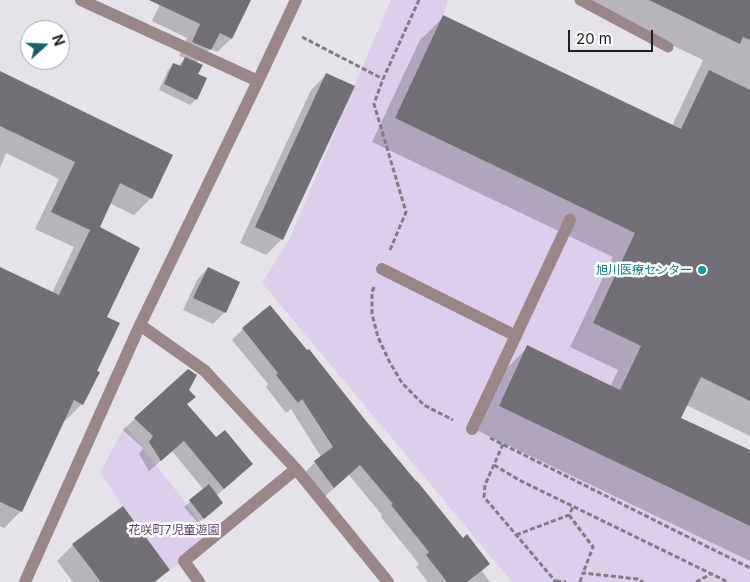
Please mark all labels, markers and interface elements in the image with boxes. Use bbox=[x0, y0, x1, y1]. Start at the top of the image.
north arrow bbox=[20, 20, 70, 70]
scale bar bbox=[570, 20, 655, 52]
text: 20 m bbox=[576, 29, 612, 48]
text: N bbox=[49, 32, 68, 48]
place label: 旭川医療センター bbox=[596, 263, 692, 277]
marker: 旭川医療センター bbox=[696, 264, 708, 276]
park label: 花咲町7児童遊園 bbox=[129, 523, 219, 537]

